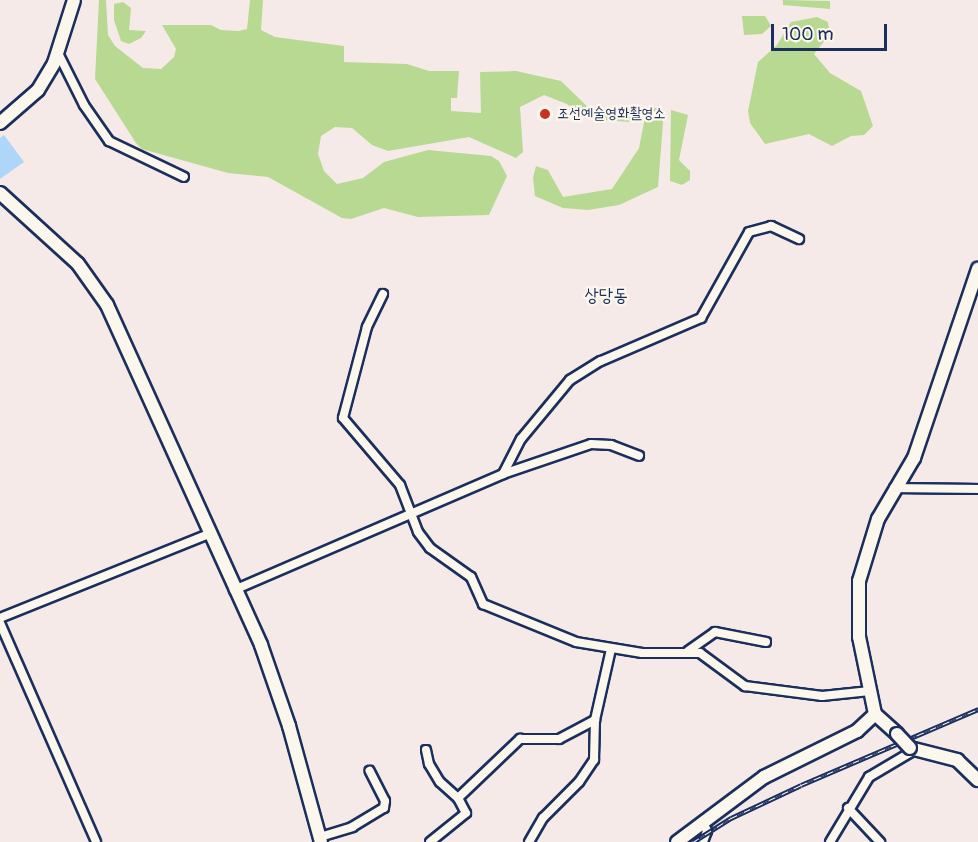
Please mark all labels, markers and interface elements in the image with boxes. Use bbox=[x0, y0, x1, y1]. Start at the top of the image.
scale bar bbox=[774, 12, 890, 50]
text: 100 m bbox=[782, 23, 834, 46]
place label: 조선예술영화촬영소 bbox=[557, 105, 666, 123]
marker: 조선예술영화촬영소 bbox=[538, 107, 552, 121]
district label: 상당동 bbox=[584, 285, 628, 307]

